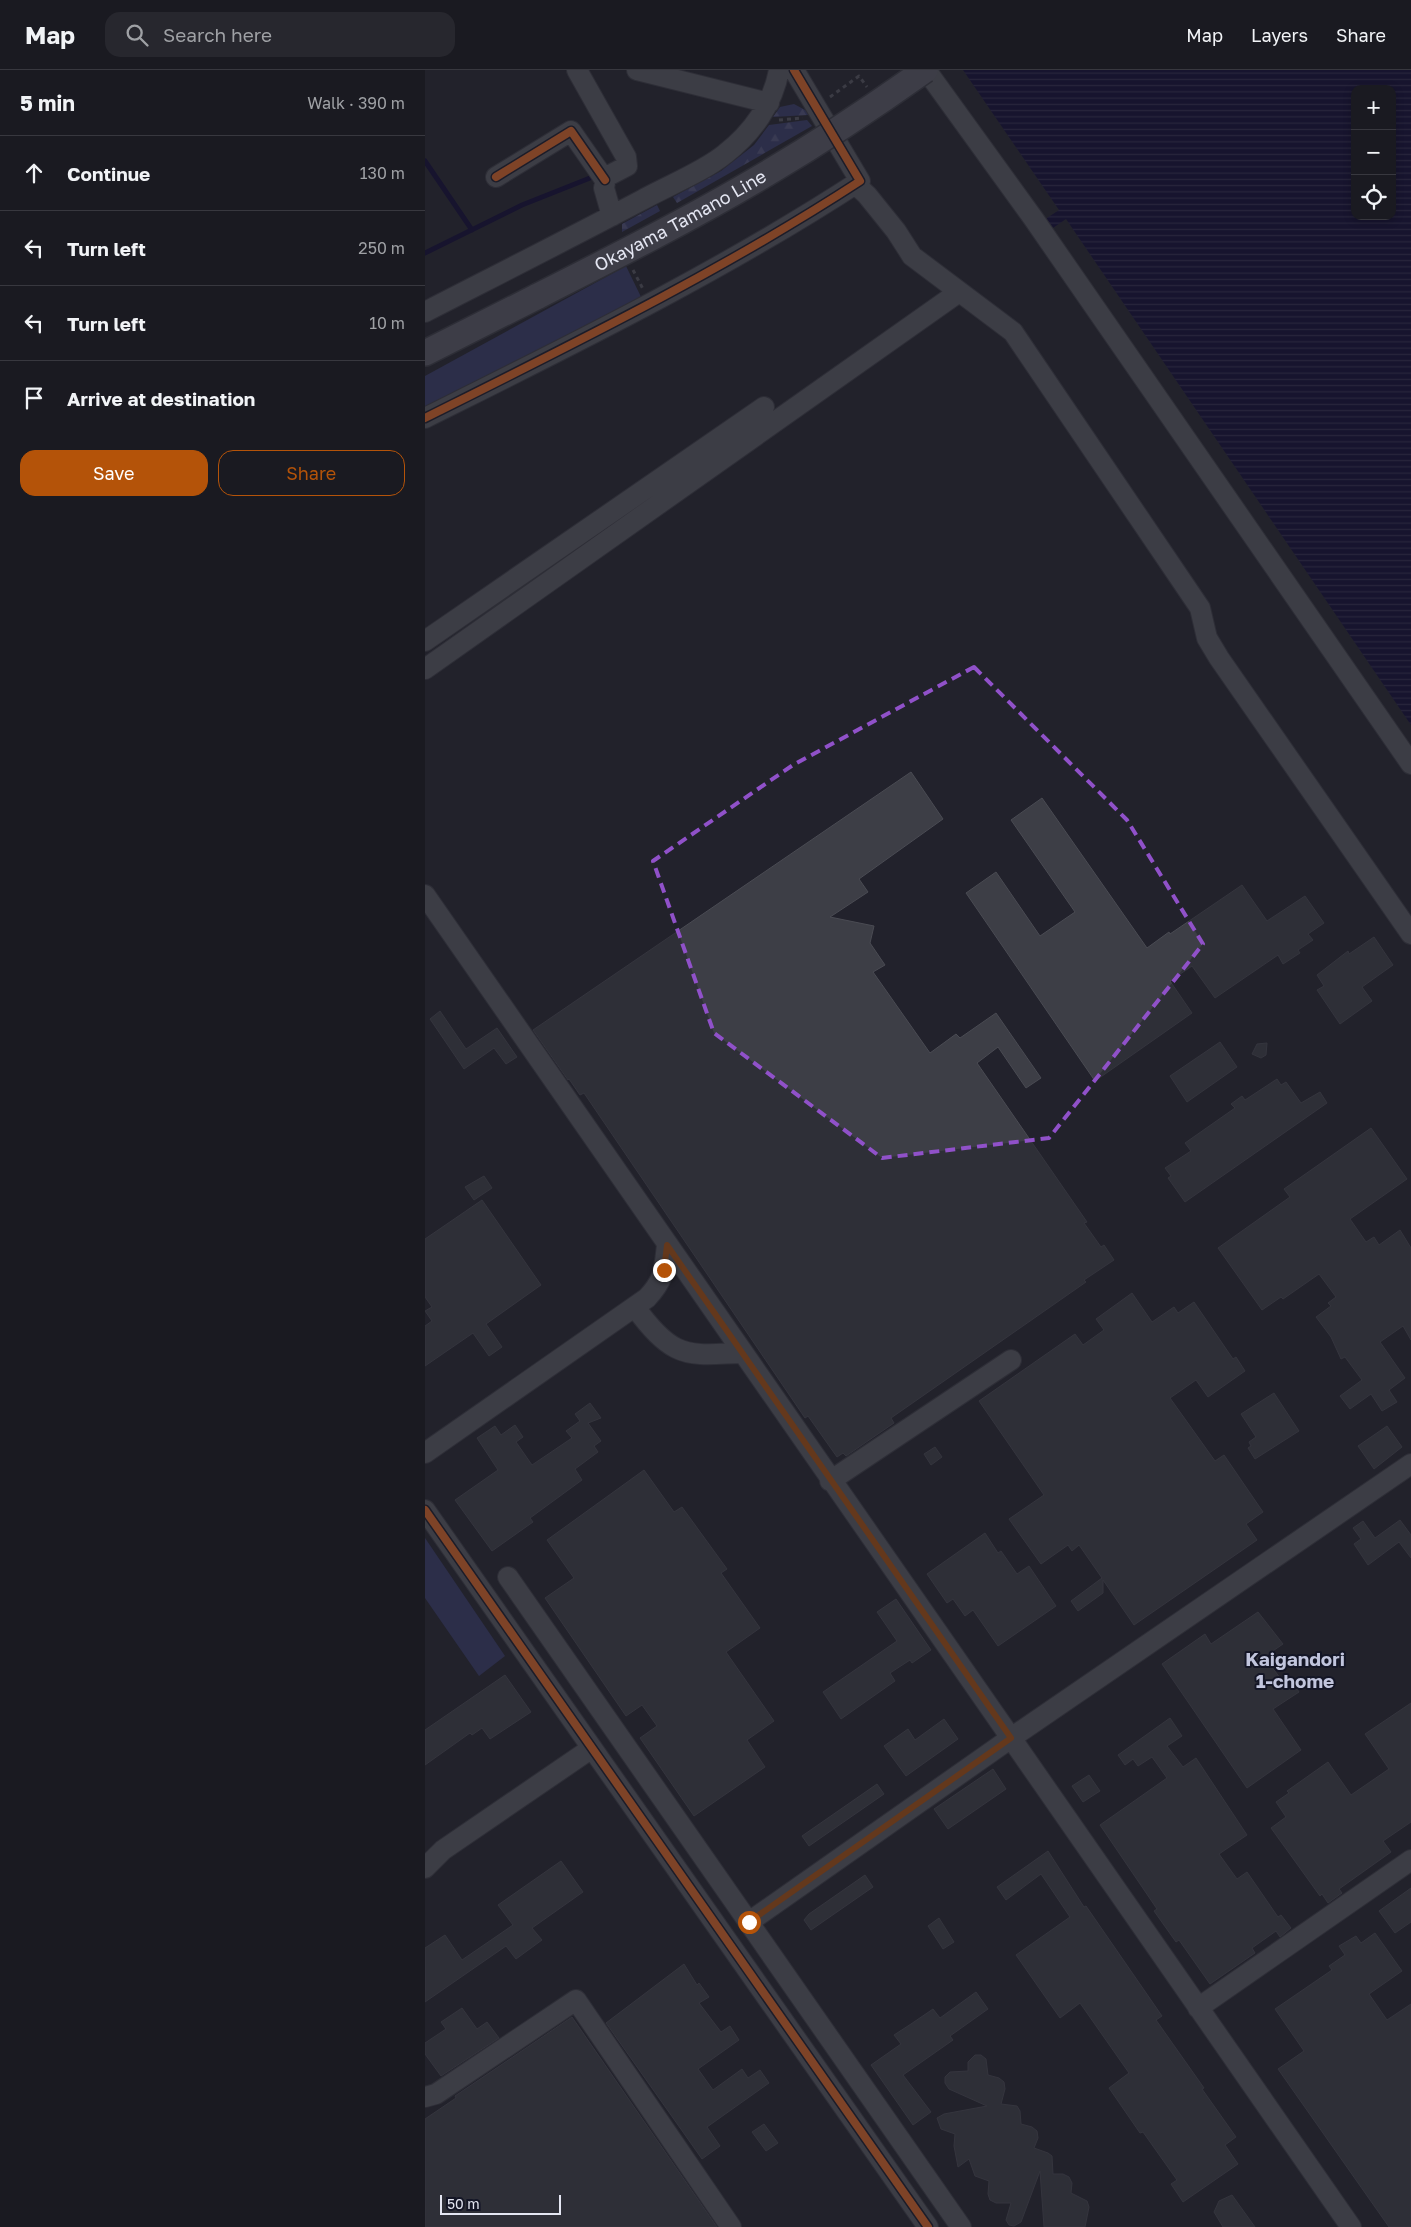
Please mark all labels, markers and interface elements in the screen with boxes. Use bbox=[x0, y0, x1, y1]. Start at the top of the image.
search box bbox=[105, 12, 455, 57]
text: Map bbox=[25, 20, 75, 49]
icon: search bbox=[123, 21, 151, 49]
text: Search here bbox=[163, 23, 272, 46]
text: Map bbox=[1186, 24, 1223, 46]
text: Layers bbox=[1251, 24, 1308, 46]
text: Share bbox=[1336, 24, 1386, 46]
map controls bbox=[1351, 85, 1396, 220]
button: + bbox=[1351, 85, 1396, 130]
text: 5 min bbox=[20, 90, 75, 116]
text: Walk · 390 m bbox=[307, 93, 405, 113]
button: − bbox=[1351, 130, 1396, 175]
icon: ahead bbox=[20, 159, 48, 187]
text: Continue bbox=[67, 162, 150, 185]
text: 130 m bbox=[360, 163, 405, 183]
street label: Okayama Tamano Line bbox=[590, 164, 770, 276]
button: locate bbox=[1351, 175, 1396, 220]
icon: left bbox=[20, 234, 48, 262]
text: Turn left bbox=[67, 237, 146, 260]
text: 250 m bbox=[358, 238, 405, 258]
icon: left bbox=[20, 309, 48, 337]
text: Turn left bbox=[67, 312, 146, 335]
text: 10 m bbox=[369, 313, 405, 333]
icon: arrive bbox=[20, 384, 48, 412]
text: Arrive at destination bbox=[67, 387, 255, 410]
button: Save bbox=[20, 450, 208, 496]
button: Share bbox=[218, 450, 405, 496]
route end bbox=[653, 1259, 676, 1282]
district label: Kaigandori 1-chome bbox=[1245, 1647, 1345, 1692]
route start bbox=[738, 1911, 761, 1934]
scale bar bbox=[440, 2192, 561, 2215]
text: 50 m bbox=[447, 2195, 480, 2212]

